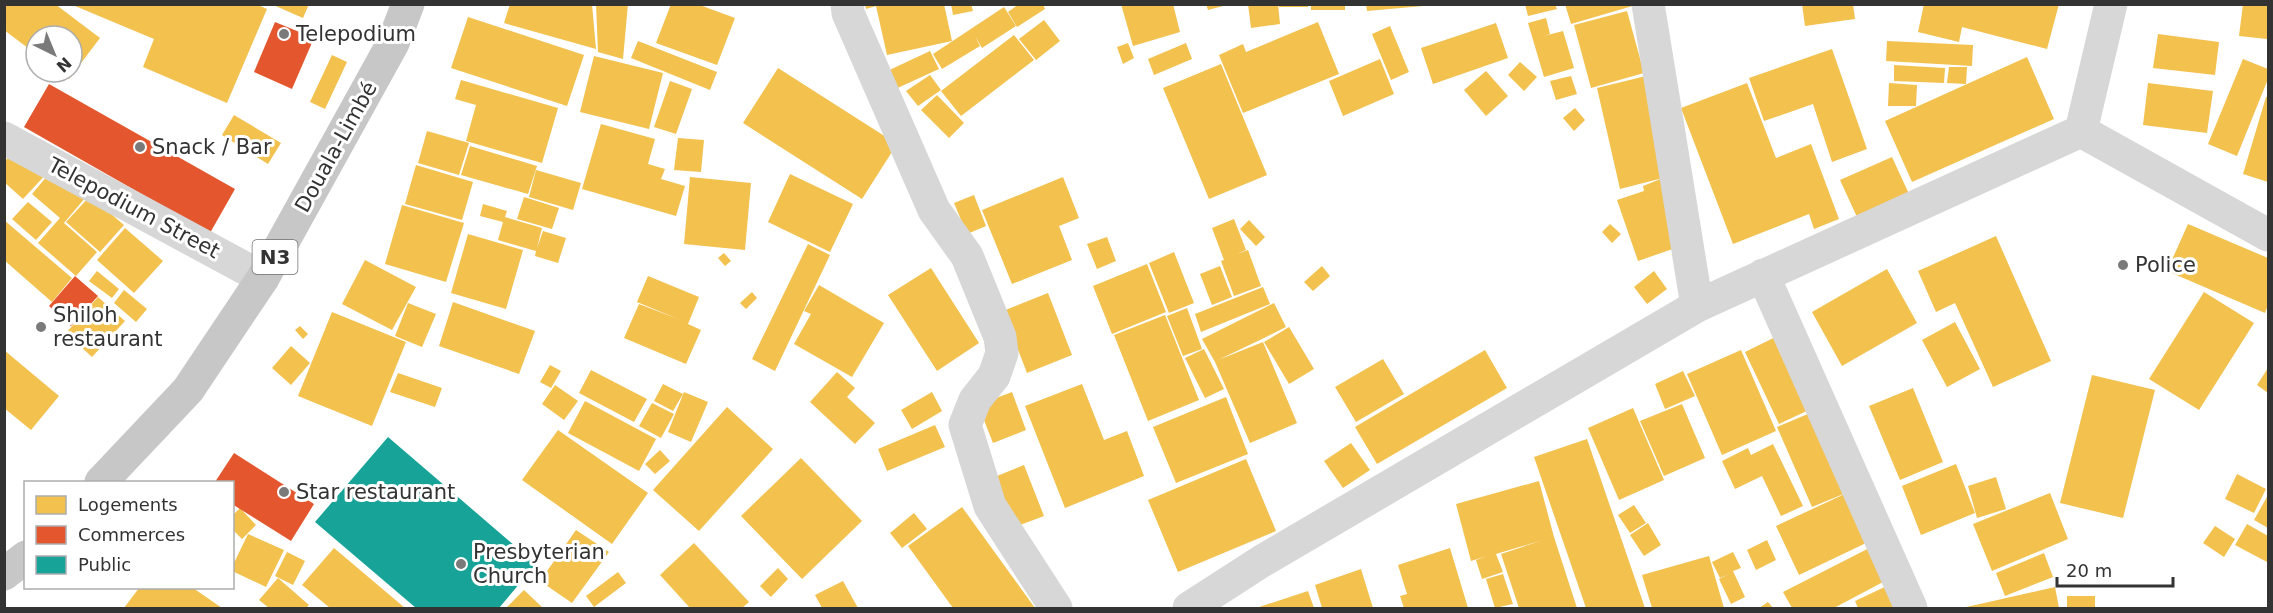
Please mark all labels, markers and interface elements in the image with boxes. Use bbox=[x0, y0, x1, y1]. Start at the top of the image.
place label: Telepodium bbox=[295, 22, 416, 46]
north arrow bbox=[24, 24, 84, 84]
marker: Telepodium bbox=[277, 27, 291, 41]
text: N bbox=[53, 53, 75, 76]
street label: Douala-Limbé bbox=[290, 77, 382, 217]
place label: Snack / Bar bbox=[152, 135, 272, 159]
marker: Snack / Bar bbox=[133, 140, 147, 154]
street label: Telepodium Street bbox=[43, 152, 224, 263]
road number: N3 bbox=[252, 240, 298, 274]
place label: Police bbox=[2135, 253, 2196, 277]
marker: Police bbox=[2116, 258, 2130, 272]
place label: Shiloh restaurant bbox=[53, 303, 163, 351]
marker: Shiloh restaurant bbox=[34, 320, 48, 334]
place label: Star restaurant bbox=[296, 480, 455, 504]
legend bbox=[24, 481, 234, 589]
marker: Star restaurant bbox=[277, 485, 291, 499]
text: Logements bbox=[78, 494, 178, 515]
text: Commerces bbox=[78, 524, 185, 545]
place label: Presbyterian Church bbox=[473, 540, 605, 588]
scale bar bbox=[2057, 550, 2172, 588]
text: Public bbox=[78, 554, 131, 575]
marker: Presbyterian Church bbox=[454, 557, 468, 571]
text: 20 m bbox=[2066, 560, 2112, 581]

